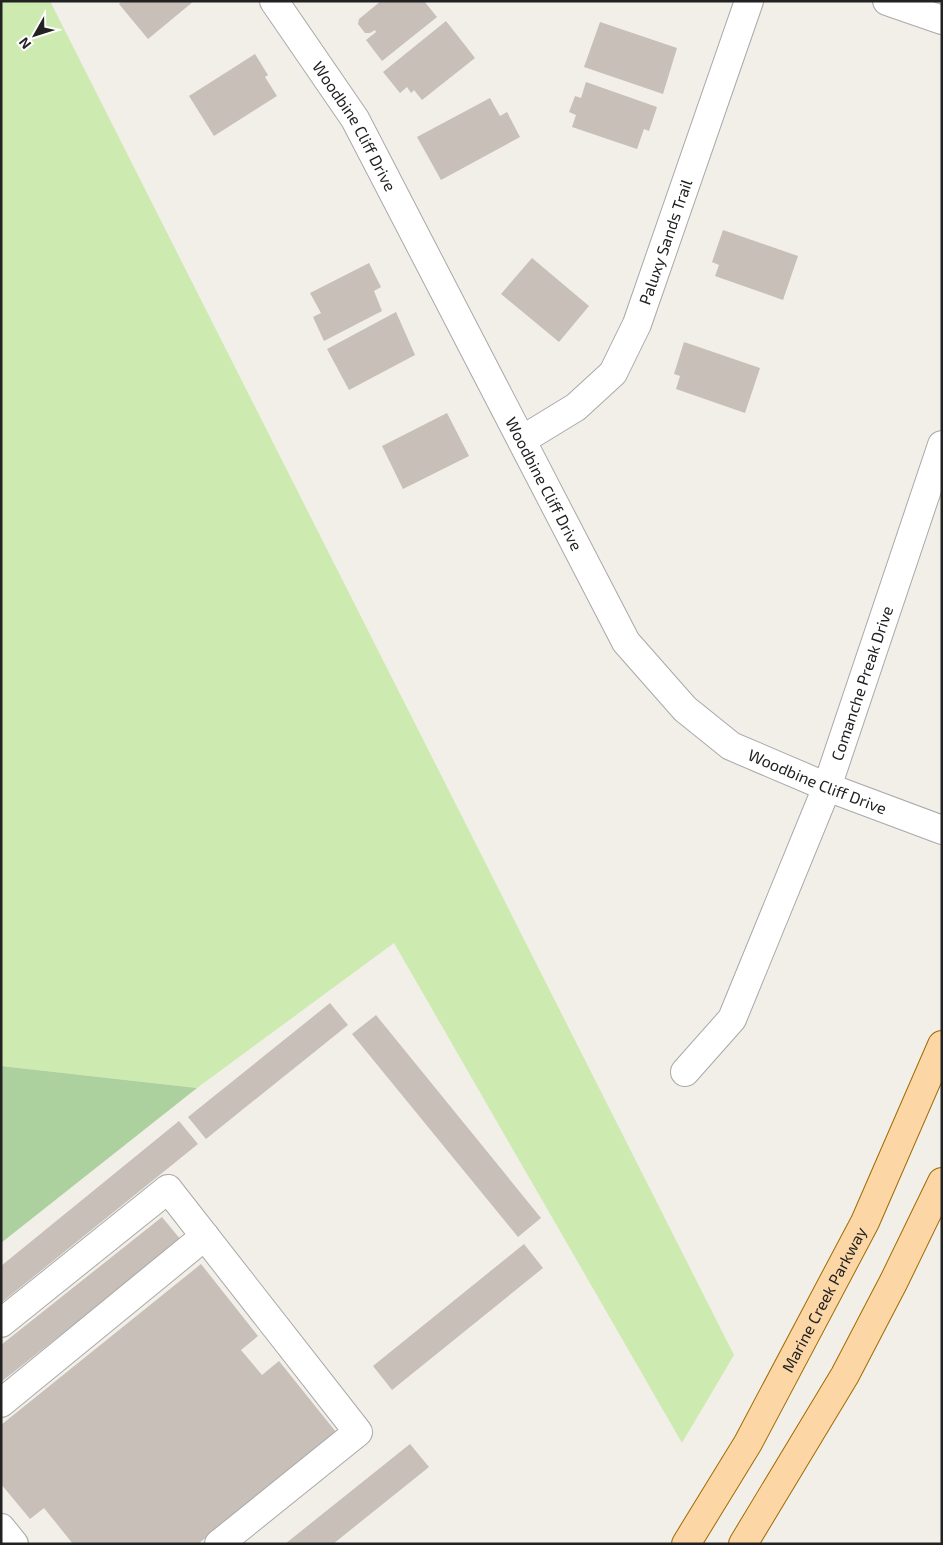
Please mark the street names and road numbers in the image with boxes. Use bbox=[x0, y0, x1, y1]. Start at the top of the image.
street label: Woodbine Cliff Drive bbox=[309, 57, 401, 194]
street label: Paluxy Sands Trail bbox=[634, 176, 696, 307]
street label: Woodbine Cliff Drive bbox=[502, 414, 587, 553]
street label: Comanche Preak Drive bbox=[827, 603, 896, 763]
street label: Woodbine Cliff Drive bbox=[746, 745, 889, 817]
street label: Marine Creek Parkway bbox=[777, 1223, 870, 1375]

